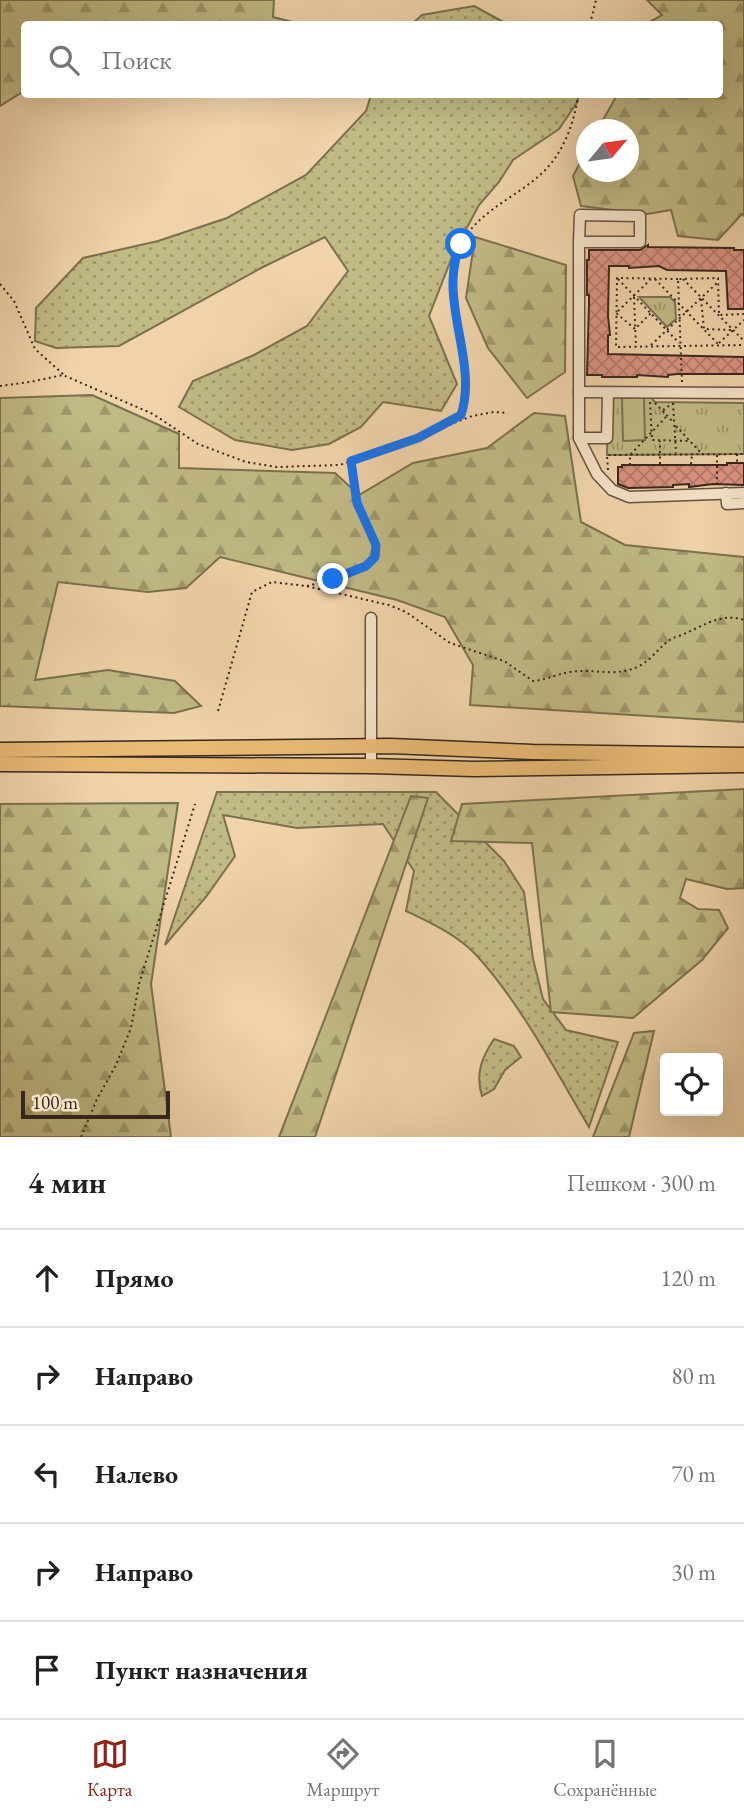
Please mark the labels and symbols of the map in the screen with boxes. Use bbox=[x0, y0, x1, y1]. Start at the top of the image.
north arrow bbox=[576, 119, 639, 182]
route start bbox=[445, 228, 476, 259]
route end bbox=[317, 563, 348, 594]
scale bar bbox=[21, 1088, 170, 1120]

